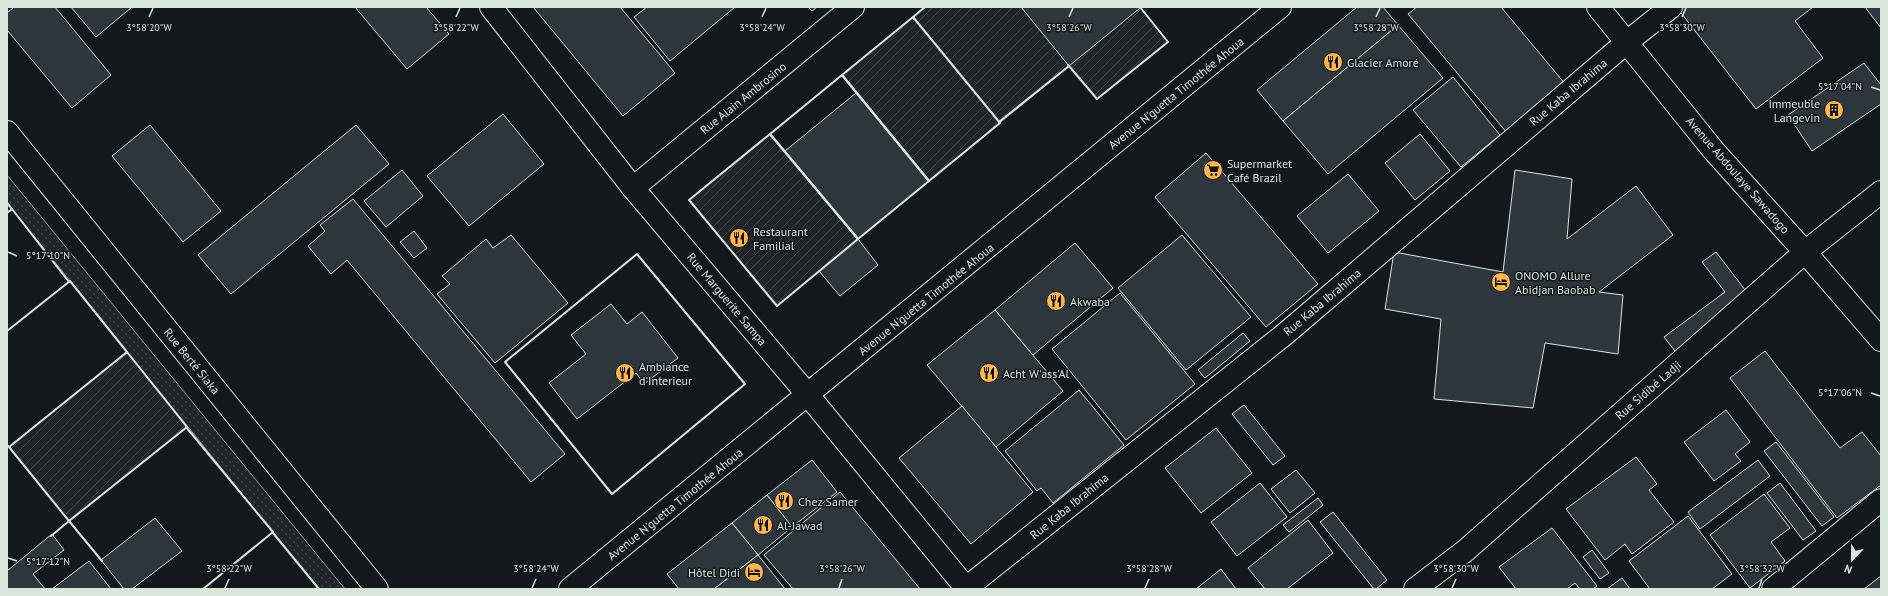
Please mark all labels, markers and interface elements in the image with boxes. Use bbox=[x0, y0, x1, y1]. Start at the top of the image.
text: 3°58'20"W bbox=[126, 21, 173, 34]
text: 3°58'22"W bbox=[433, 21, 480, 34]
text: 3°58'24"W bbox=[739, 21, 786, 34]
text: 3°58'26"W bbox=[1046, 21, 1093, 34]
text: 3°58'28"W bbox=[1353, 21, 1400, 34]
text: 3°58'30"W bbox=[1659, 21, 1706, 34]
street label: Avenue N'guetta Timothée Ahoua bbox=[1105, 34, 1247, 152]
restaurant icon: Glacier Amoré bbox=[1322, 51, 1344, 73]
place label: Glacier Amoré bbox=[1347, 55, 1419, 70]
street label: Rue Kaba Ibrahima bbox=[1526, 55, 1610, 129]
street label: Rue Alain Ambrosino bbox=[697, 59, 789, 137]
text: 5°17'04"N bbox=[1818, 80, 1862, 93]
place label: Immeuble Langevin bbox=[1768, 96, 1820, 125]
building icon: Immeuble Langevin bbox=[1823, 99, 1845, 121]
street label: Avenue Abdoulaye Sawadogo bbox=[1683, 113, 1793, 237]
place label: Supermarket Café Brazil bbox=[1227, 156, 1292, 185]
supermarket icon: Supermarket Café Brazil bbox=[1202, 159, 1224, 181]
place label: Restaurant Familial bbox=[753, 224, 808, 253]
restaurant icon: Restaurant Familial bbox=[728, 227, 750, 249]
street label: Avenue N'guetta Timothée Ahoua bbox=[855, 240, 997, 358]
text: 5°17'10"N bbox=[26, 249, 70, 262]
street label: Rue Marguerite Sampa bbox=[684, 250, 770, 348]
street label: Rue Kaba Ibrahima bbox=[1280, 265, 1364, 339]
place label: ONOMO Allure Abidjan Baobab bbox=[1515, 268, 1595, 297]
hotel icon: ONOMO Allure Abidjan Baobab bbox=[1490, 271, 1512, 293]
restaurant icon: Akwaba bbox=[1045, 290, 1067, 312]
place label: Akwaba bbox=[1070, 294, 1110, 309]
street label: Rue Berté Siaka bbox=[161, 325, 223, 397]
street label: Rue Sidibé Ladji bbox=[1612, 357, 1684, 423]
place label: Ambiance d'Interieur bbox=[639, 359, 692, 388]
restaurant icon: Ambiance d'Interieur bbox=[614, 362, 636, 384]
restaurant icon: Acht W'ass'Al bbox=[978, 362, 1000, 384]
place label: Acht W'ass'Al bbox=[1003, 366, 1069, 381]
text: 5°17'06"N bbox=[1818, 386, 1862, 399]
street label: Avenue N'guetta Timothée Ahoua bbox=[604, 445, 746, 563]
street label: Rue Kaba Ibrahima bbox=[1027, 470, 1111, 542]
restaurant icon: Chez Samer bbox=[773, 490, 795, 512]
place label: Chez Samer bbox=[798, 494, 858, 509]
restaurant icon: Al-Jawad bbox=[752, 514, 774, 536]
place label: Al-Jawad bbox=[777, 518, 823, 533]
north arrow bbox=[1832, 540, 1872, 580]
text: 5°17'12"N bbox=[26, 555, 70, 568]
hotel icon: Hôtel Didi bbox=[743, 561, 765, 583]
text: N bbox=[1842, 561, 1854, 577]
text: 3°58'22"W bbox=[206, 562, 253, 575]
text: 3°58'24"W bbox=[513, 562, 560, 575]
text: 3°58'26"W bbox=[819, 562, 866, 575]
text: 3°58'28"W bbox=[1126, 562, 1173, 575]
text: 3°58'30"W bbox=[1433, 562, 1480, 575]
text: 3°58'32"W bbox=[1739, 562, 1786, 575]
place label: Hôtel Didi bbox=[688, 565, 740, 580]

